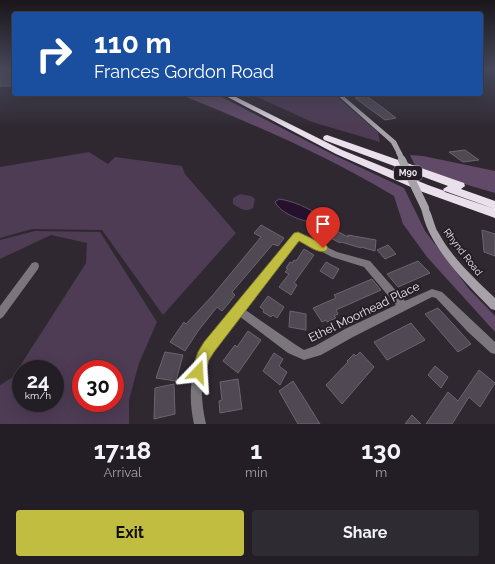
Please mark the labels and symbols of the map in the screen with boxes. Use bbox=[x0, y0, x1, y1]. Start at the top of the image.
road number: M90 bbox=[394, 166, 422, 180]
pin bbox=[306, 207, 340, 248]
street label: Rhynd Road bbox=[441, 226, 485, 278]
street label: Ethel Moorhead Place bbox=[306, 279, 422, 345]
position arrow bbox=[177, 351, 219, 393]
speed limit sign: 30 bbox=[72, 360, 124, 412]

